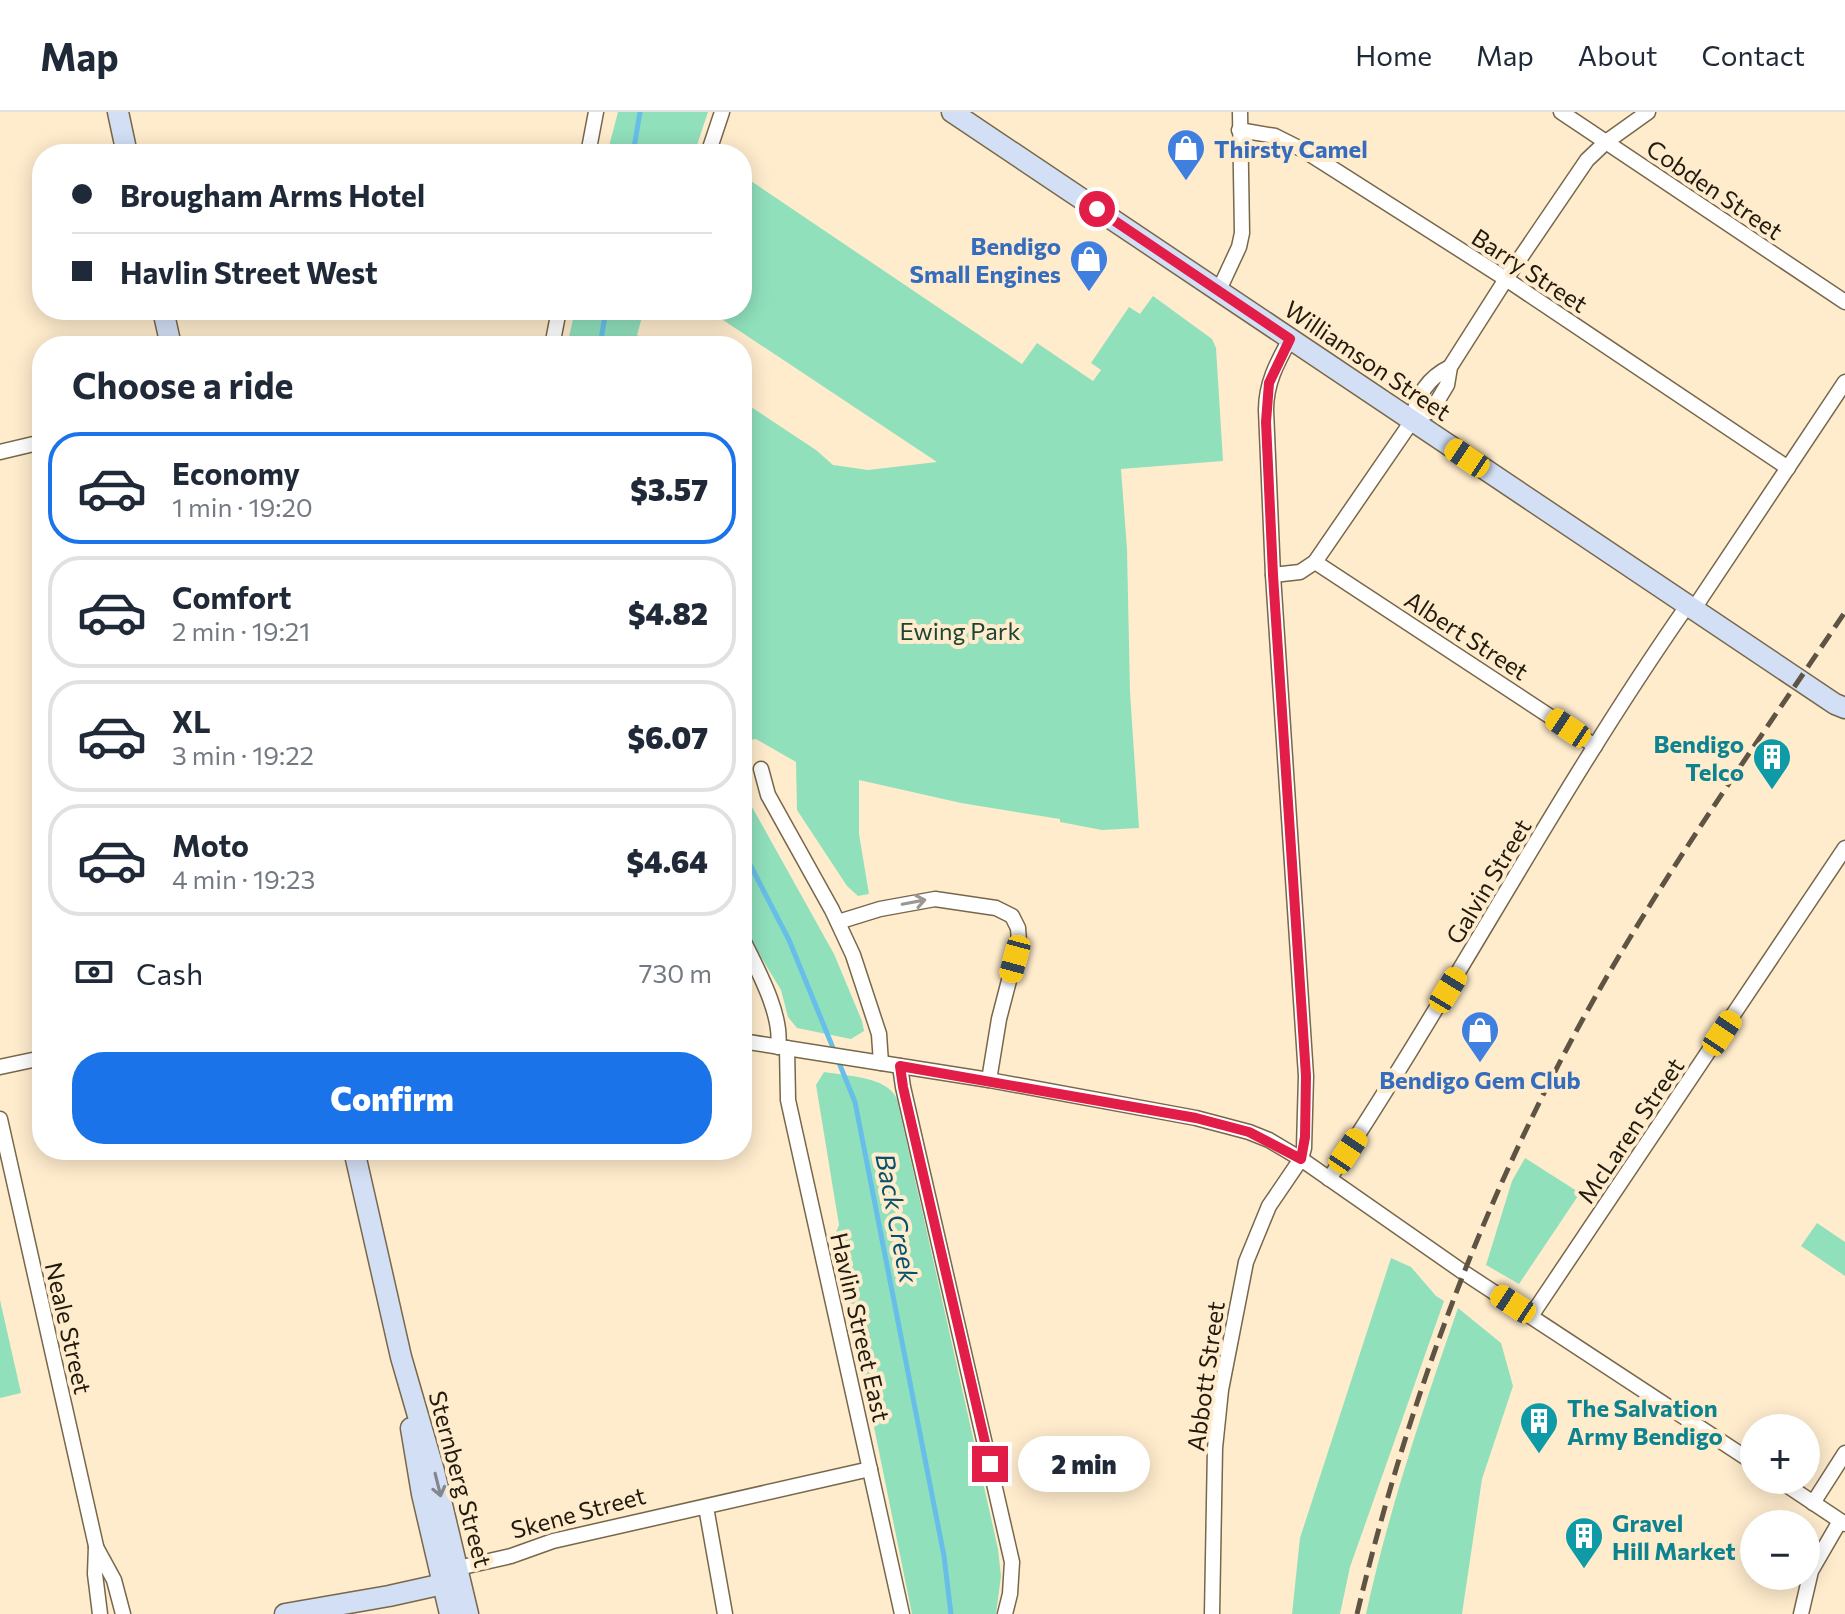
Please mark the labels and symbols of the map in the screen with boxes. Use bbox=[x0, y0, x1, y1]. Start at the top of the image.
shop icon: Thirsty Camel bbox=[1165, 127, 1207, 182]
street label: Cobden Street bbox=[1642, 133, 1789, 245]
place label: Thirsty Camel bbox=[1214, 134, 1368, 163]
route start bbox=[1079, 191, 1115, 227]
street label: Barry Street bbox=[1467, 222, 1593, 318]
place label: Bendigo Small Engines bbox=[910, 231, 1061, 288]
shop icon: Bendigo Small Engines bbox=[1068, 238, 1110, 293]
street label: Williamson Street bbox=[1279, 294, 1457, 426]
car bbox=[1440, 435, 1494, 481]
street label: Albert Street bbox=[1400, 584, 1534, 686]
park label: Ewing Park bbox=[900, 616, 1020, 645]
car bbox=[1541, 705, 1595, 751]
place label: Bendigo Telco bbox=[1654, 729, 1744, 786]
building icon: Bendigo Telco bbox=[1751, 736, 1793, 791]
street label: Galvin Street bbox=[1439, 813, 1537, 949]
one-way arrow bbox=[901, 894, 926, 909]
car bbox=[997, 933, 1033, 985]
car bbox=[1425, 963, 1471, 1017]
car bbox=[1699, 1006, 1745, 1060]
shop icon: Bendigo Gem Club bbox=[1459, 1009, 1501, 1064]
street label: McLaren Street bbox=[1571, 1052, 1689, 1208]
place label: Bendigo Gem Club bbox=[1379, 1065, 1581, 1094]
car bbox=[1325, 1124, 1371, 1178]
water label: Back Creek bbox=[870, 1150, 926, 1286]
street label: Havlin Street East bbox=[825, 1230, 897, 1424]
street label: Neale Street bbox=[40, 1259, 98, 1397]
car bbox=[1486, 1281, 1540, 1327]
street label: Abbott Street bbox=[1180, 1299, 1230, 1453]
street label: Sternberg Street bbox=[424, 1388, 499, 1571]
place label: The Salvation Army Bendigo bbox=[1567, 1393, 1723, 1450]
building icon: The Salvation Army Bendigo bbox=[1518, 1400, 1560, 1455]
callout: 2 min bbox=[1018, 1436, 1150, 1492]
route end bbox=[972, 1446, 1008, 1482]
one-way arrow bbox=[432, 1472, 447, 1498]
street label: Skene Street bbox=[508, 1480, 649, 1544]
place label: Gravel Hill Market bbox=[1612, 1508, 1736, 1565]
building icon: Gravel Hill Market bbox=[1563, 1515, 1605, 1570]

